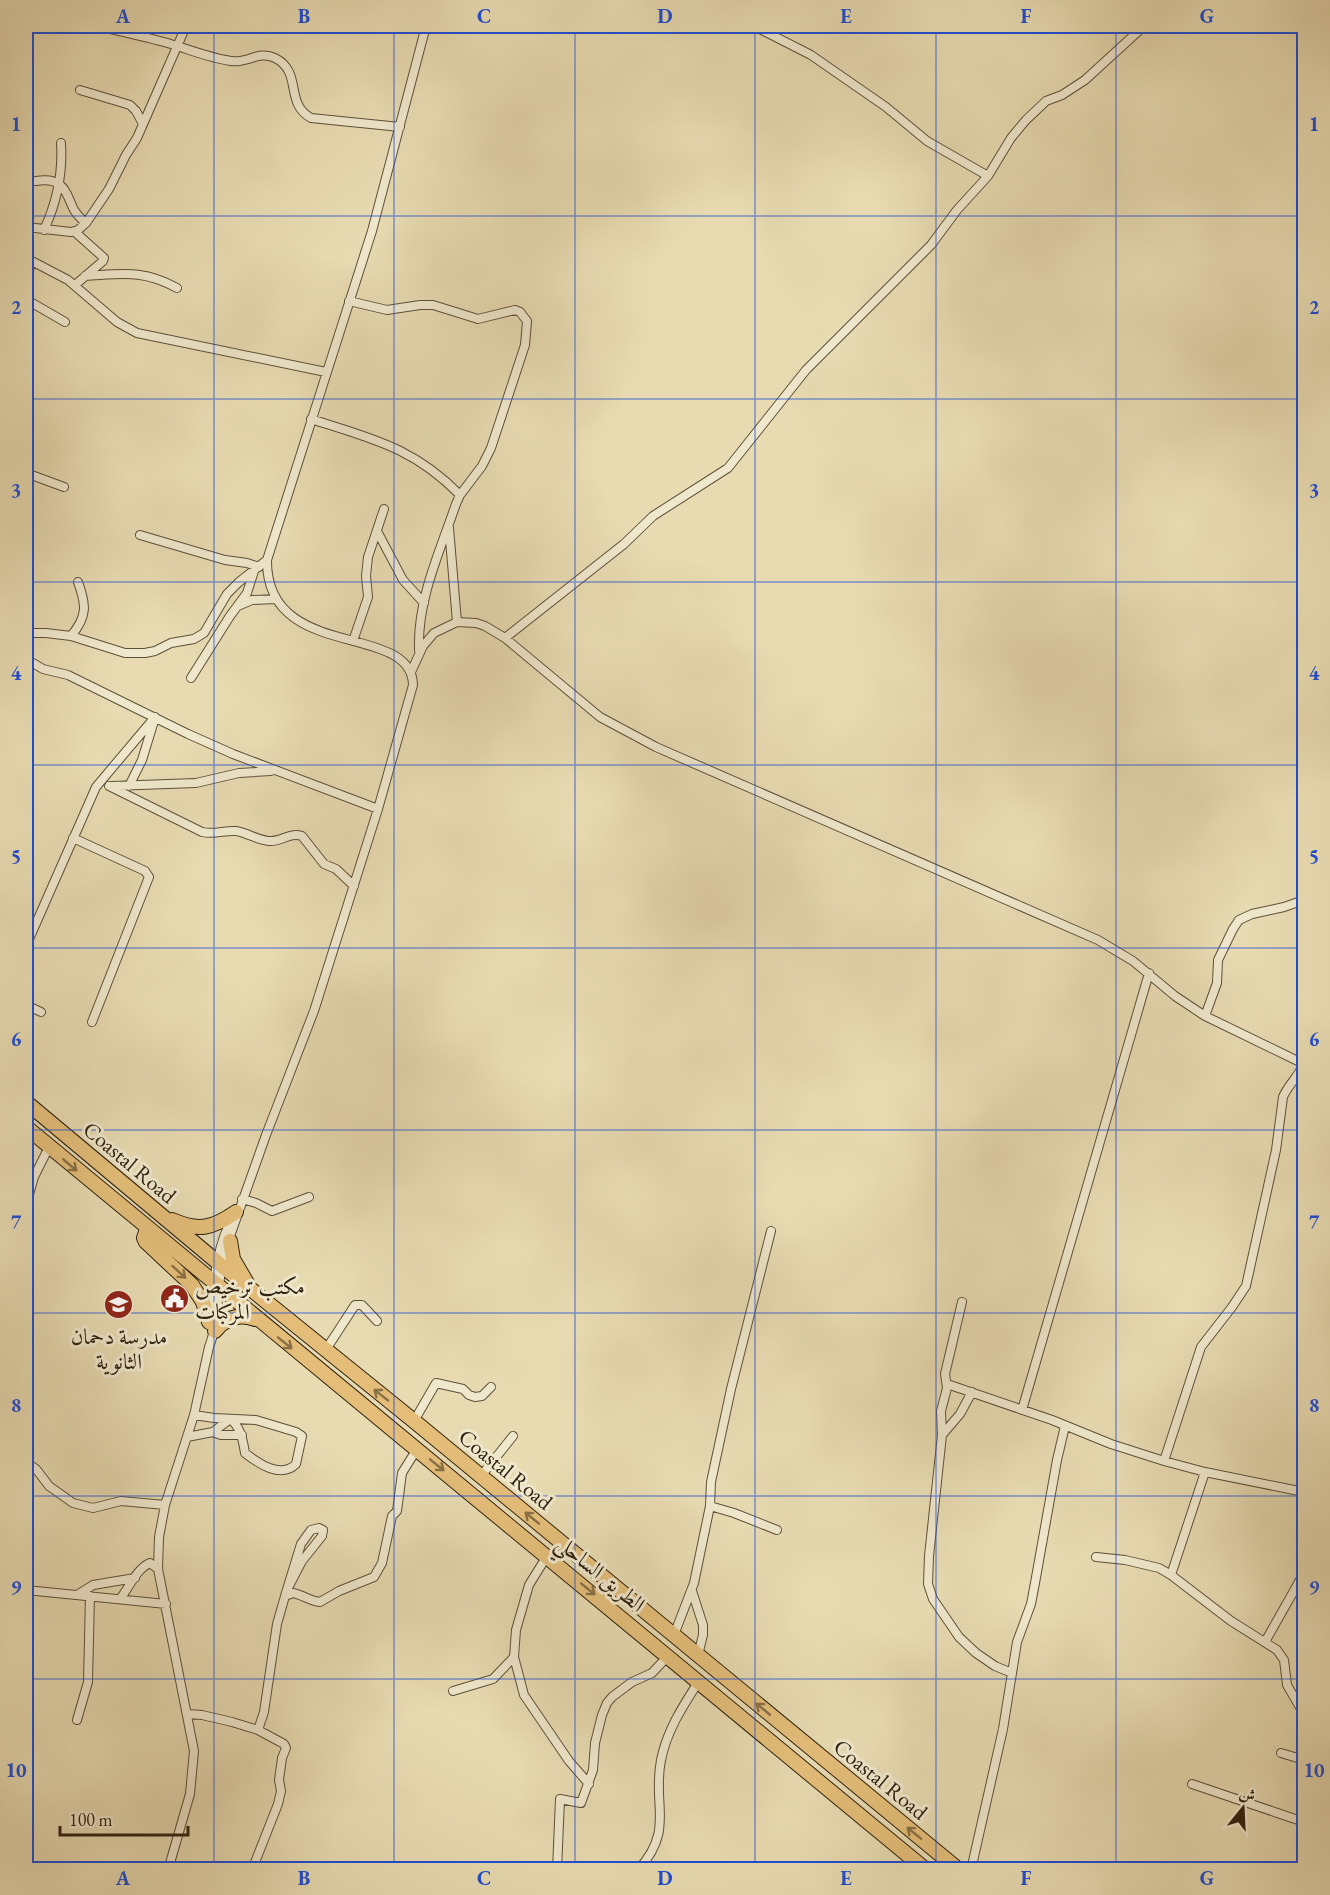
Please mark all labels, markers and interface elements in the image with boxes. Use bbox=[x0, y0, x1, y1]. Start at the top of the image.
text: A bbox=[115, 3, 131, 29]
text: B bbox=[298, 3, 310, 29]
text: C bbox=[477, 3, 491, 29]
text: D bbox=[657, 3, 673, 29]
text: E bbox=[840, 3, 852, 29]
text: F bbox=[1021, 3, 1032, 29]
text: G bbox=[1200, 3, 1214, 29]
text: 1 bbox=[11, 111, 21, 137]
text: 1 bbox=[1309, 111, 1319, 137]
text: 2 bbox=[11, 294, 22, 320]
text: 2 bbox=[1309, 294, 1320, 320]
text: 3 bbox=[11, 477, 21, 503]
text: 3 bbox=[1309, 477, 1319, 503]
text: 4 bbox=[11, 660, 22, 686]
text: 4 bbox=[1309, 660, 1320, 686]
text: 5 bbox=[11, 843, 21, 869]
text: 5 bbox=[1309, 843, 1319, 869]
text: 6 bbox=[11, 1026, 22, 1052]
text: 6 bbox=[1309, 1026, 1320, 1052]
street label: Coastal Road bbox=[77, 1115, 183, 1210]
one-way arrow bbox=[62, 1158, 77, 1172]
text: 7 bbox=[11, 1209, 22, 1235]
text: 7 bbox=[1309, 1209, 1320, 1235]
one-way arrow bbox=[171, 1265, 186, 1279]
place label: مكتب ترخيص المركبات bbox=[195, 1272, 305, 1326]
public building icon: مكتب ترخيص المركبات bbox=[158, 1283, 190, 1315]
school or university icon: مدرسة دحمان الثانوية bbox=[103, 1288, 135, 1320]
place label: مدرسة دحمان الثانوية bbox=[71, 1322, 167, 1376]
one-way arrow bbox=[277, 1336, 293, 1349]
one-way arrow bbox=[373, 1388, 389, 1401]
text: 8 bbox=[11, 1392, 21, 1418]
text: 8 bbox=[1309, 1392, 1319, 1418]
street label: Coastal Road bbox=[453, 1422, 560, 1517]
one-way arrow bbox=[429, 1459, 445, 1472]
one-way arrow bbox=[524, 1511, 540, 1524]
street label: الطريق الساحلي bbox=[546, 1528, 651, 1624]
text: 9 bbox=[11, 1574, 22, 1600]
text: 9 bbox=[1309, 1574, 1320, 1600]
one-way arrow bbox=[580, 1582, 595, 1596]
one-way arrow bbox=[756, 1702, 772, 1715]
street label: Coastal Road bbox=[828, 1732, 935, 1827]
text: 10 bbox=[5, 1757, 27, 1783]
text: 10 bbox=[1303, 1757, 1325, 1783]
north arrow bbox=[1213, 1778, 1273, 1838]
text: ش bbox=[1237, 1782, 1258, 1807]
scale bar bbox=[60, 1799, 188, 1837]
text: 100 m bbox=[69, 1808, 113, 1831]
one-way arrow bbox=[906, 1826, 922, 1839]
text: A bbox=[115, 1865, 131, 1891]
text: B bbox=[298, 1865, 310, 1891]
text: C bbox=[477, 1865, 491, 1891]
text: D bbox=[657, 1865, 673, 1891]
text: E bbox=[840, 1865, 852, 1891]
text: F bbox=[1021, 1865, 1032, 1891]
text: G bbox=[1200, 1865, 1214, 1891]

